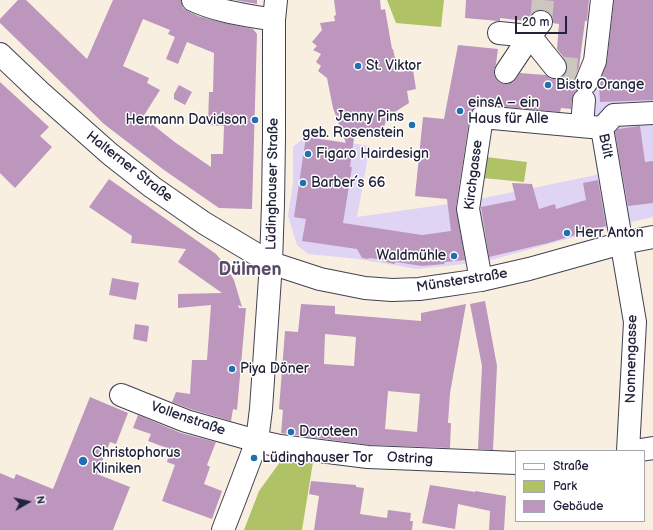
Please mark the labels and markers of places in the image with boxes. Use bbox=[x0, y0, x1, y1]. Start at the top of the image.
place label: St. Viktor bbox=[366, 58, 421, 74]
marker: St. Viktor bbox=[353, 61, 363, 71]
place label: Bistro Orange bbox=[556, 77, 644, 93]
marker: Bistro Orange bbox=[543, 80, 553, 90]
place label: einsA – ein Haus für Alle bbox=[468, 95, 548, 128]
marker: einsA – ein Haus für Alle bbox=[455, 106, 465, 116]
place label: Jenny Pins geb. Rosenstein bbox=[302, 109, 404, 142]
place label: Hermann Davidson bbox=[126, 112, 247, 128]
marker: Hermann Davidson bbox=[250, 115, 260, 125]
marker: Jenny Pins geb. Rosenstein bbox=[407, 120, 417, 130]
place label: Figaro Hairdesign bbox=[316, 146, 429, 162]
marker: Figaro Hairdesign bbox=[303, 149, 313, 159]
place label: Barber´s 66 bbox=[311, 175, 385, 191]
marker: Barber´s 66 bbox=[298, 178, 308, 188]
place label: Herr Anton bbox=[575, 225, 644, 241]
marker: Herr Anton bbox=[562, 228, 572, 238]
place label: Waldmühle bbox=[377, 248, 446, 264]
marker: Waldmühle bbox=[449, 251, 459, 261]
place label: Piya Döner bbox=[240, 361, 309, 377]
marker: Piya Döner bbox=[227, 364, 237, 374]
place label: Doroteen bbox=[299, 424, 358, 440]
marker: Doroteen bbox=[286, 427, 296, 437]
place label: Christophorus Kliniken bbox=[92, 445, 180, 478]
place label: Lüdinghauser Tor bbox=[262, 450, 373, 466]
marker: Lüdinghauser Tor bbox=[249, 453, 259, 463]
marker: Christophorus Kliniken bbox=[77, 455, 89, 467]

